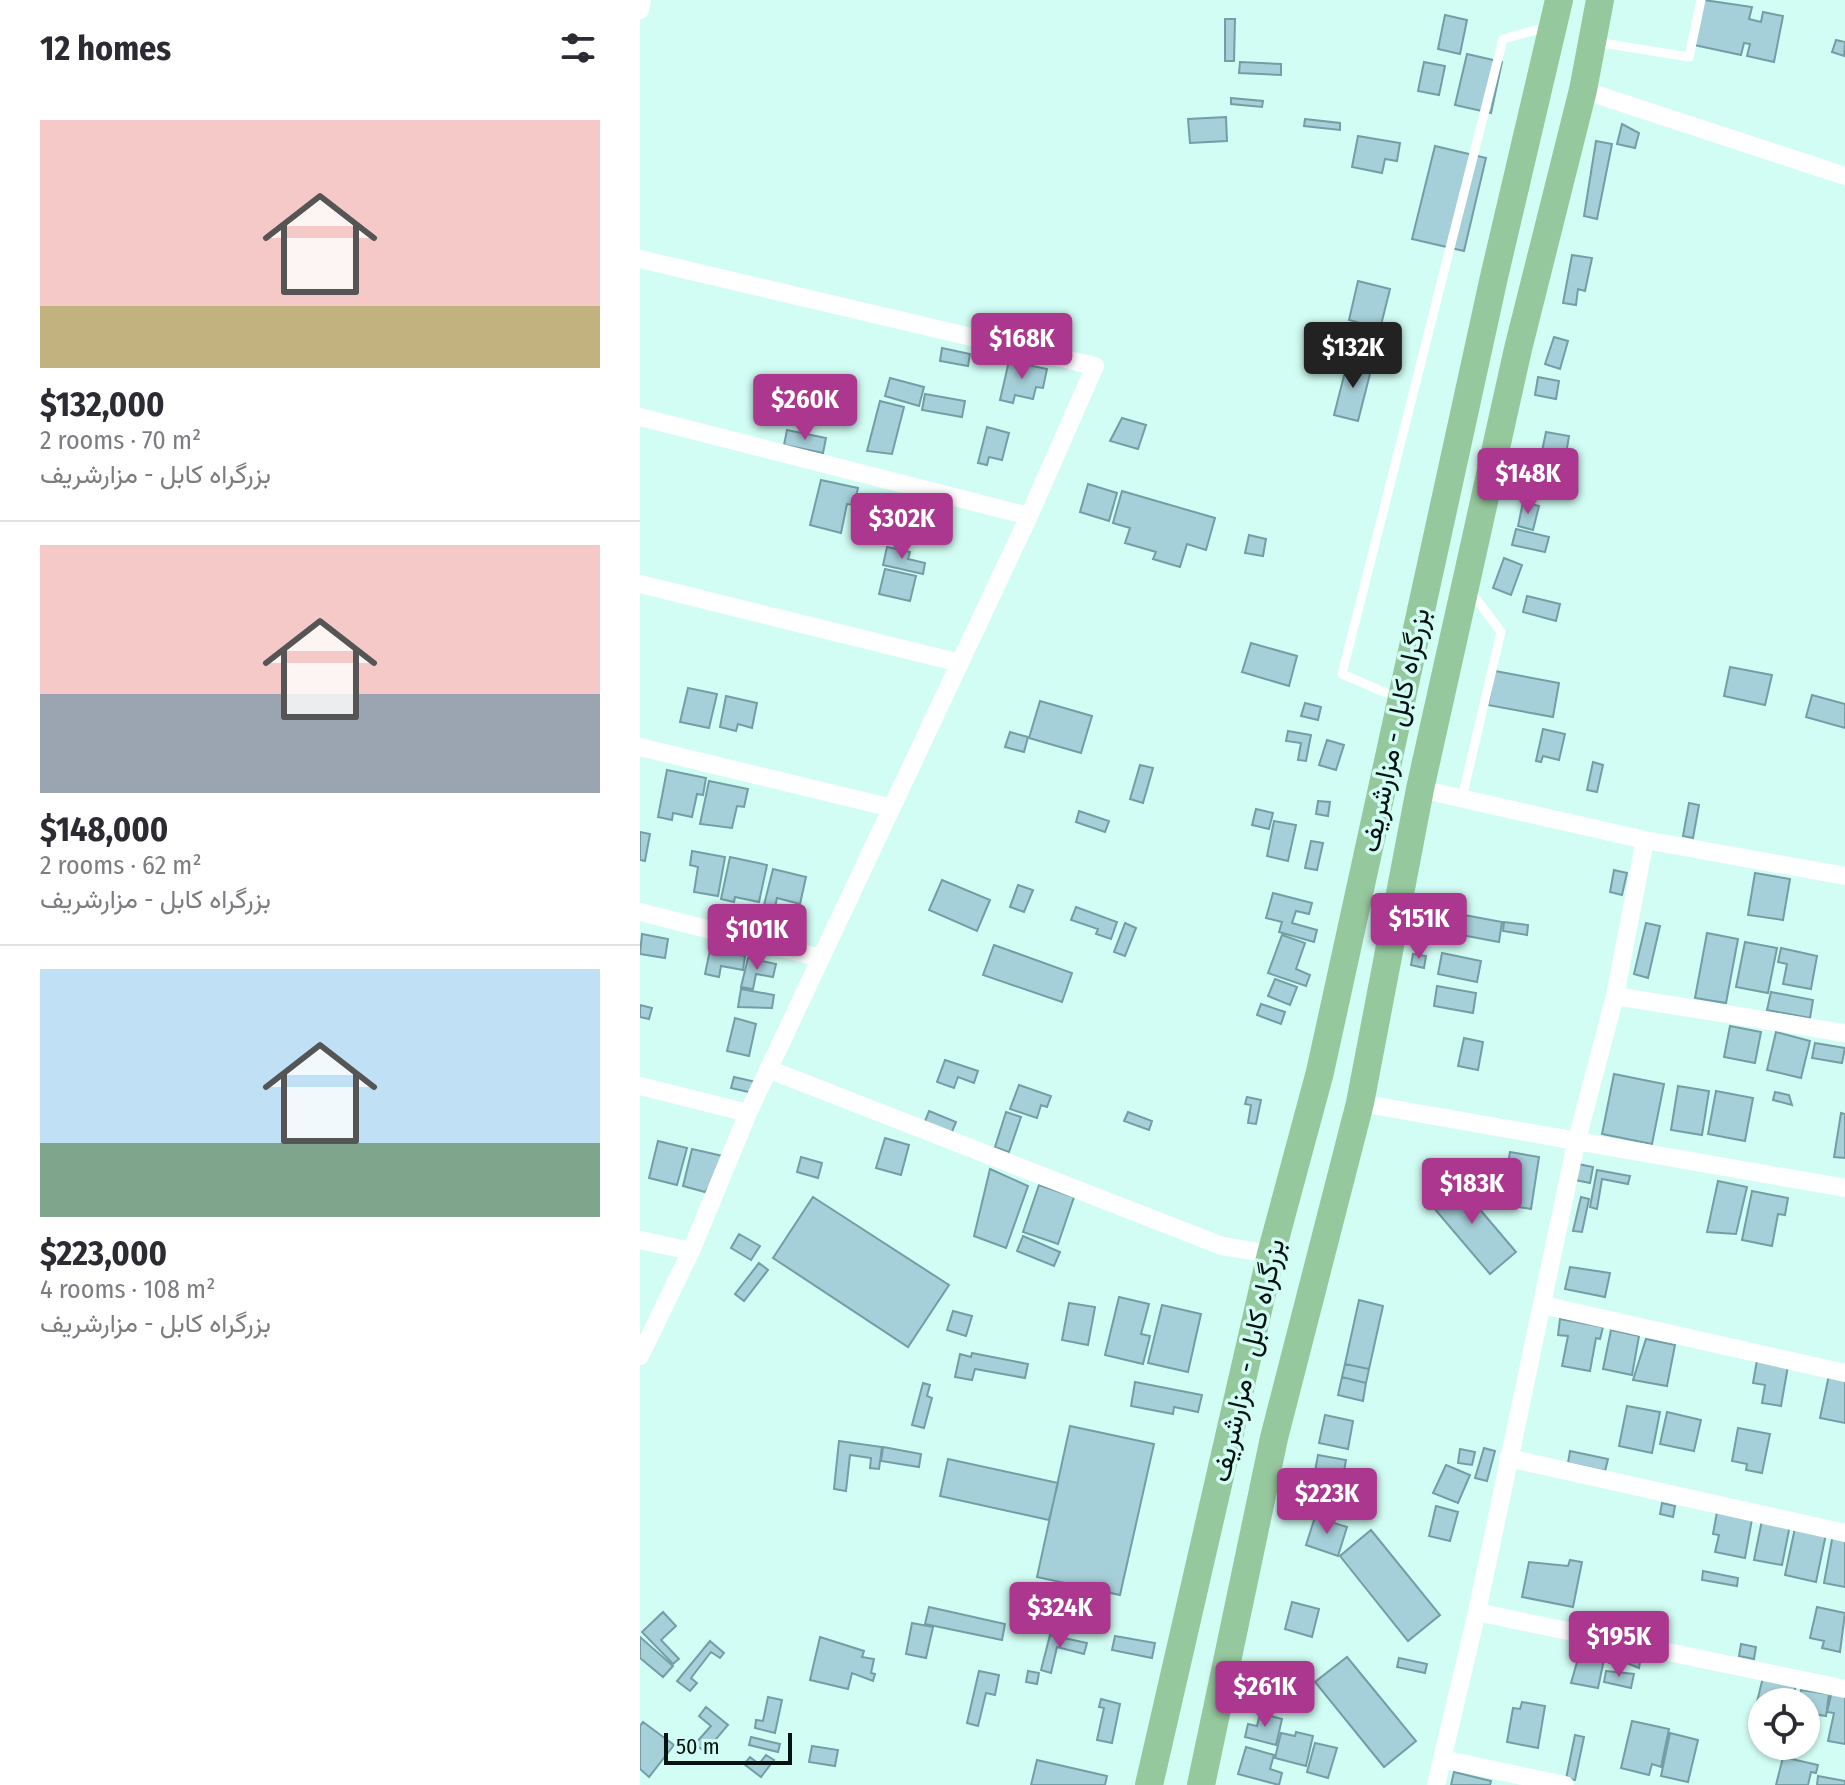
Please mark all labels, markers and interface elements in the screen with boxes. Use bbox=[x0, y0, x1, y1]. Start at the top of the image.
icon: filters bbox=[556, 26, 600, 70]
text: 12 homes bbox=[40, 28, 171, 69]
icon: home bbox=[248, 172, 392, 316]
pin: $168K bbox=[966, 313, 1078, 381]
pin: $132K bbox=[1297, 322, 1409, 390]
text: $168K bbox=[989, 323, 1055, 354]
text: $132K bbox=[1322, 332, 1384, 363]
pin: $260K bbox=[749, 374, 861, 442]
text: $132,000 bbox=[40, 384, 165, 425]
text: $260K bbox=[771, 384, 839, 415]
text: 2 rooms · 70 m² bbox=[40, 425, 201, 456]
pin: $148K bbox=[1472, 448, 1584, 516]
text: $148K bbox=[1495, 458, 1561, 489]
text: بزرگراه کابل - مزارشریف bbox=[40, 459, 271, 490]
pin: $302K bbox=[846, 493, 958, 561]
text: $302K bbox=[869, 503, 935, 534]
icon: home bbox=[248, 597, 392, 741]
street label: بزرگراه کابل - مزارشریف bbox=[1352, 605, 1437, 855]
text: $148,000 bbox=[40, 809, 168, 850]
text: 2 rooms · 62 m² bbox=[40, 850, 202, 881]
text: بزرگراه کابل - مزارشریف bbox=[40, 884, 271, 915]
pin: $151K bbox=[1363, 893, 1475, 961]
text: $151K bbox=[1389, 903, 1449, 934]
pin: $101K bbox=[701, 904, 813, 972]
text: $101K bbox=[726, 914, 788, 945]
icon: home bbox=[248, 1021, 392, 1165]
pin: $183K bbox=[1416, 1158, 1528, 1226]
text: $183K bbox=[1440, 1168, 1504, 1199]
text: $223,000 bbox=[40, 1233, 167, 1274]
street label: بزرگراه کابل - مزارشریف bbox=[1203, 1235, 1293, 1485]
text: 4 rooms · 108 m² bbox=[40, 1274, 215, 1305]
text: بزرگراه کابل - مزارشریف bbox=[40, 1308, 271, 1339]
pin: $223K bbox=[1271, 1468, 1383, 1536]
text: $223K bbox=[1295, 1478, 1359, 1509]
pin: $324K bbox=[1004, 1582, 1116, 1650]
text: $324K bbox=[1027, 1592, 1093, 1623]
pin: $195K bbox=[1563, 1611, 1675, 1679]
text: $195K bbox=[1587, 1621, 1651, 1652]
pin: $261K bbox=[1209, 1661, 1321, 1729]
text: $261K bbox=[1233, 1671, 1297, 1702]
map controls bbox=[1748, 1688, 1820, 1760]
button: locate bbox=[1748, 1688, 1820, 1760]
scale bar bbox=[664, 1729, 792, 1765]
text: 50 m bbox=[676, 1733, 720, 1760]

